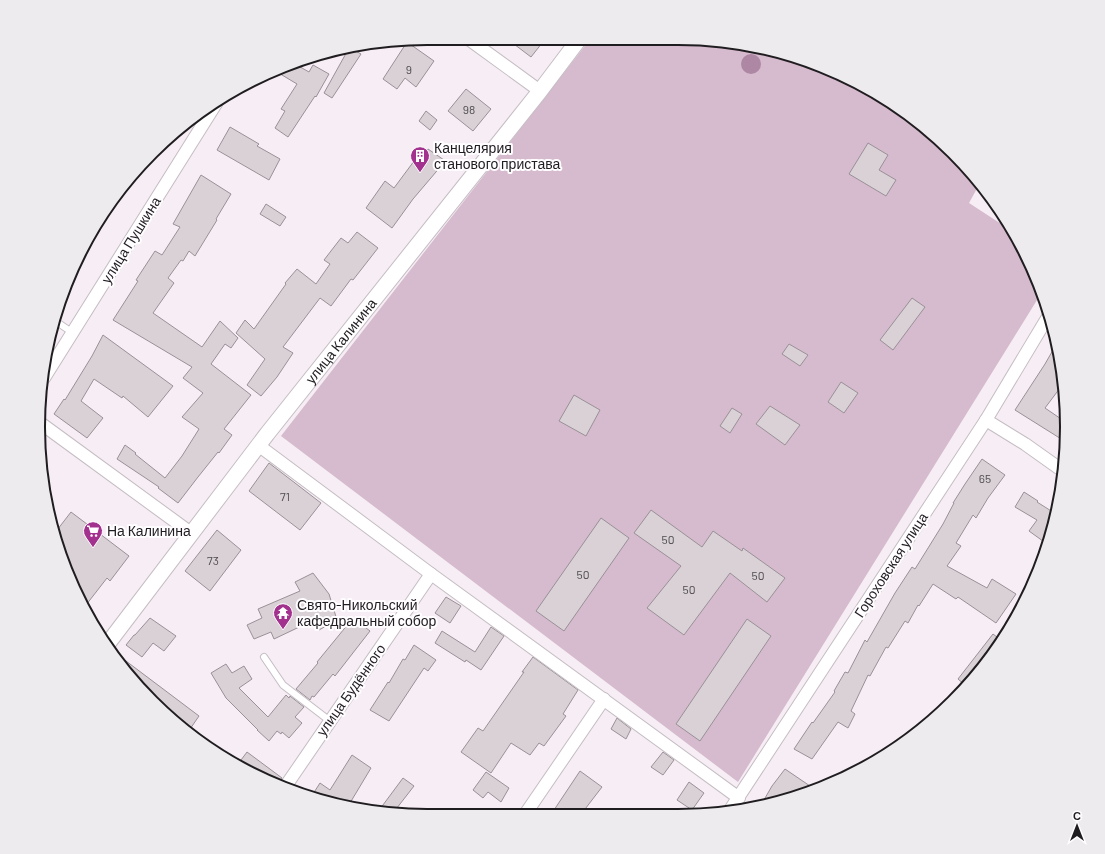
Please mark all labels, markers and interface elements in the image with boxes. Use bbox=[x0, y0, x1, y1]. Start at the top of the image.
house number: 9 bbox=[406, 62, 412, 76]
house number: 98 bbox=[463, 102, 475, 116]
place label: Канцелярия станового пристава bbox=[434, 139, 561, 172]
building icon: Канцелярия станового пристава bbox=[409, 145, 431, 173]
street label: улица Пушкина bbox=[97, 193, 164, 286]
street label: улица Калинина bbox=[301, 294, 380, 387]
house number: 65 bbox=[979, 471, 991, 485]
house number: 71 bbox=[280, 489, 290, 503]
street label: Гороховская улица bbox=[850, 509, 931, 620]
supermarket icon: На Калинина bbox=[82, 520, 104, 548]
place label: На Калинина bbox=[107, 522, 191, 539]
house number: 50 bbox=[662, 532, 674, 546]
house number: 73 bbox=[207, 553, 219, 567]
house number: 50 bbox=[577, 567, 589, 581]
house number: 50 bbox=[752, 568, 764, 582]
house number: 50 bbox=[683, 582, 695, 596]
place label: Свято-Никольский кафедральный собор bbox=[297, 596, 437, 629]
temple icon: Свято-Никольский кафедральный собор bbox=[272, 602, 294, 630]
street label: улица Будённого bbox=[313, 640, 389, 739]
north arrow bbox=[1057, 806, 1097, 846]
text: С bbox=[1073, 809, 1081, 822]

